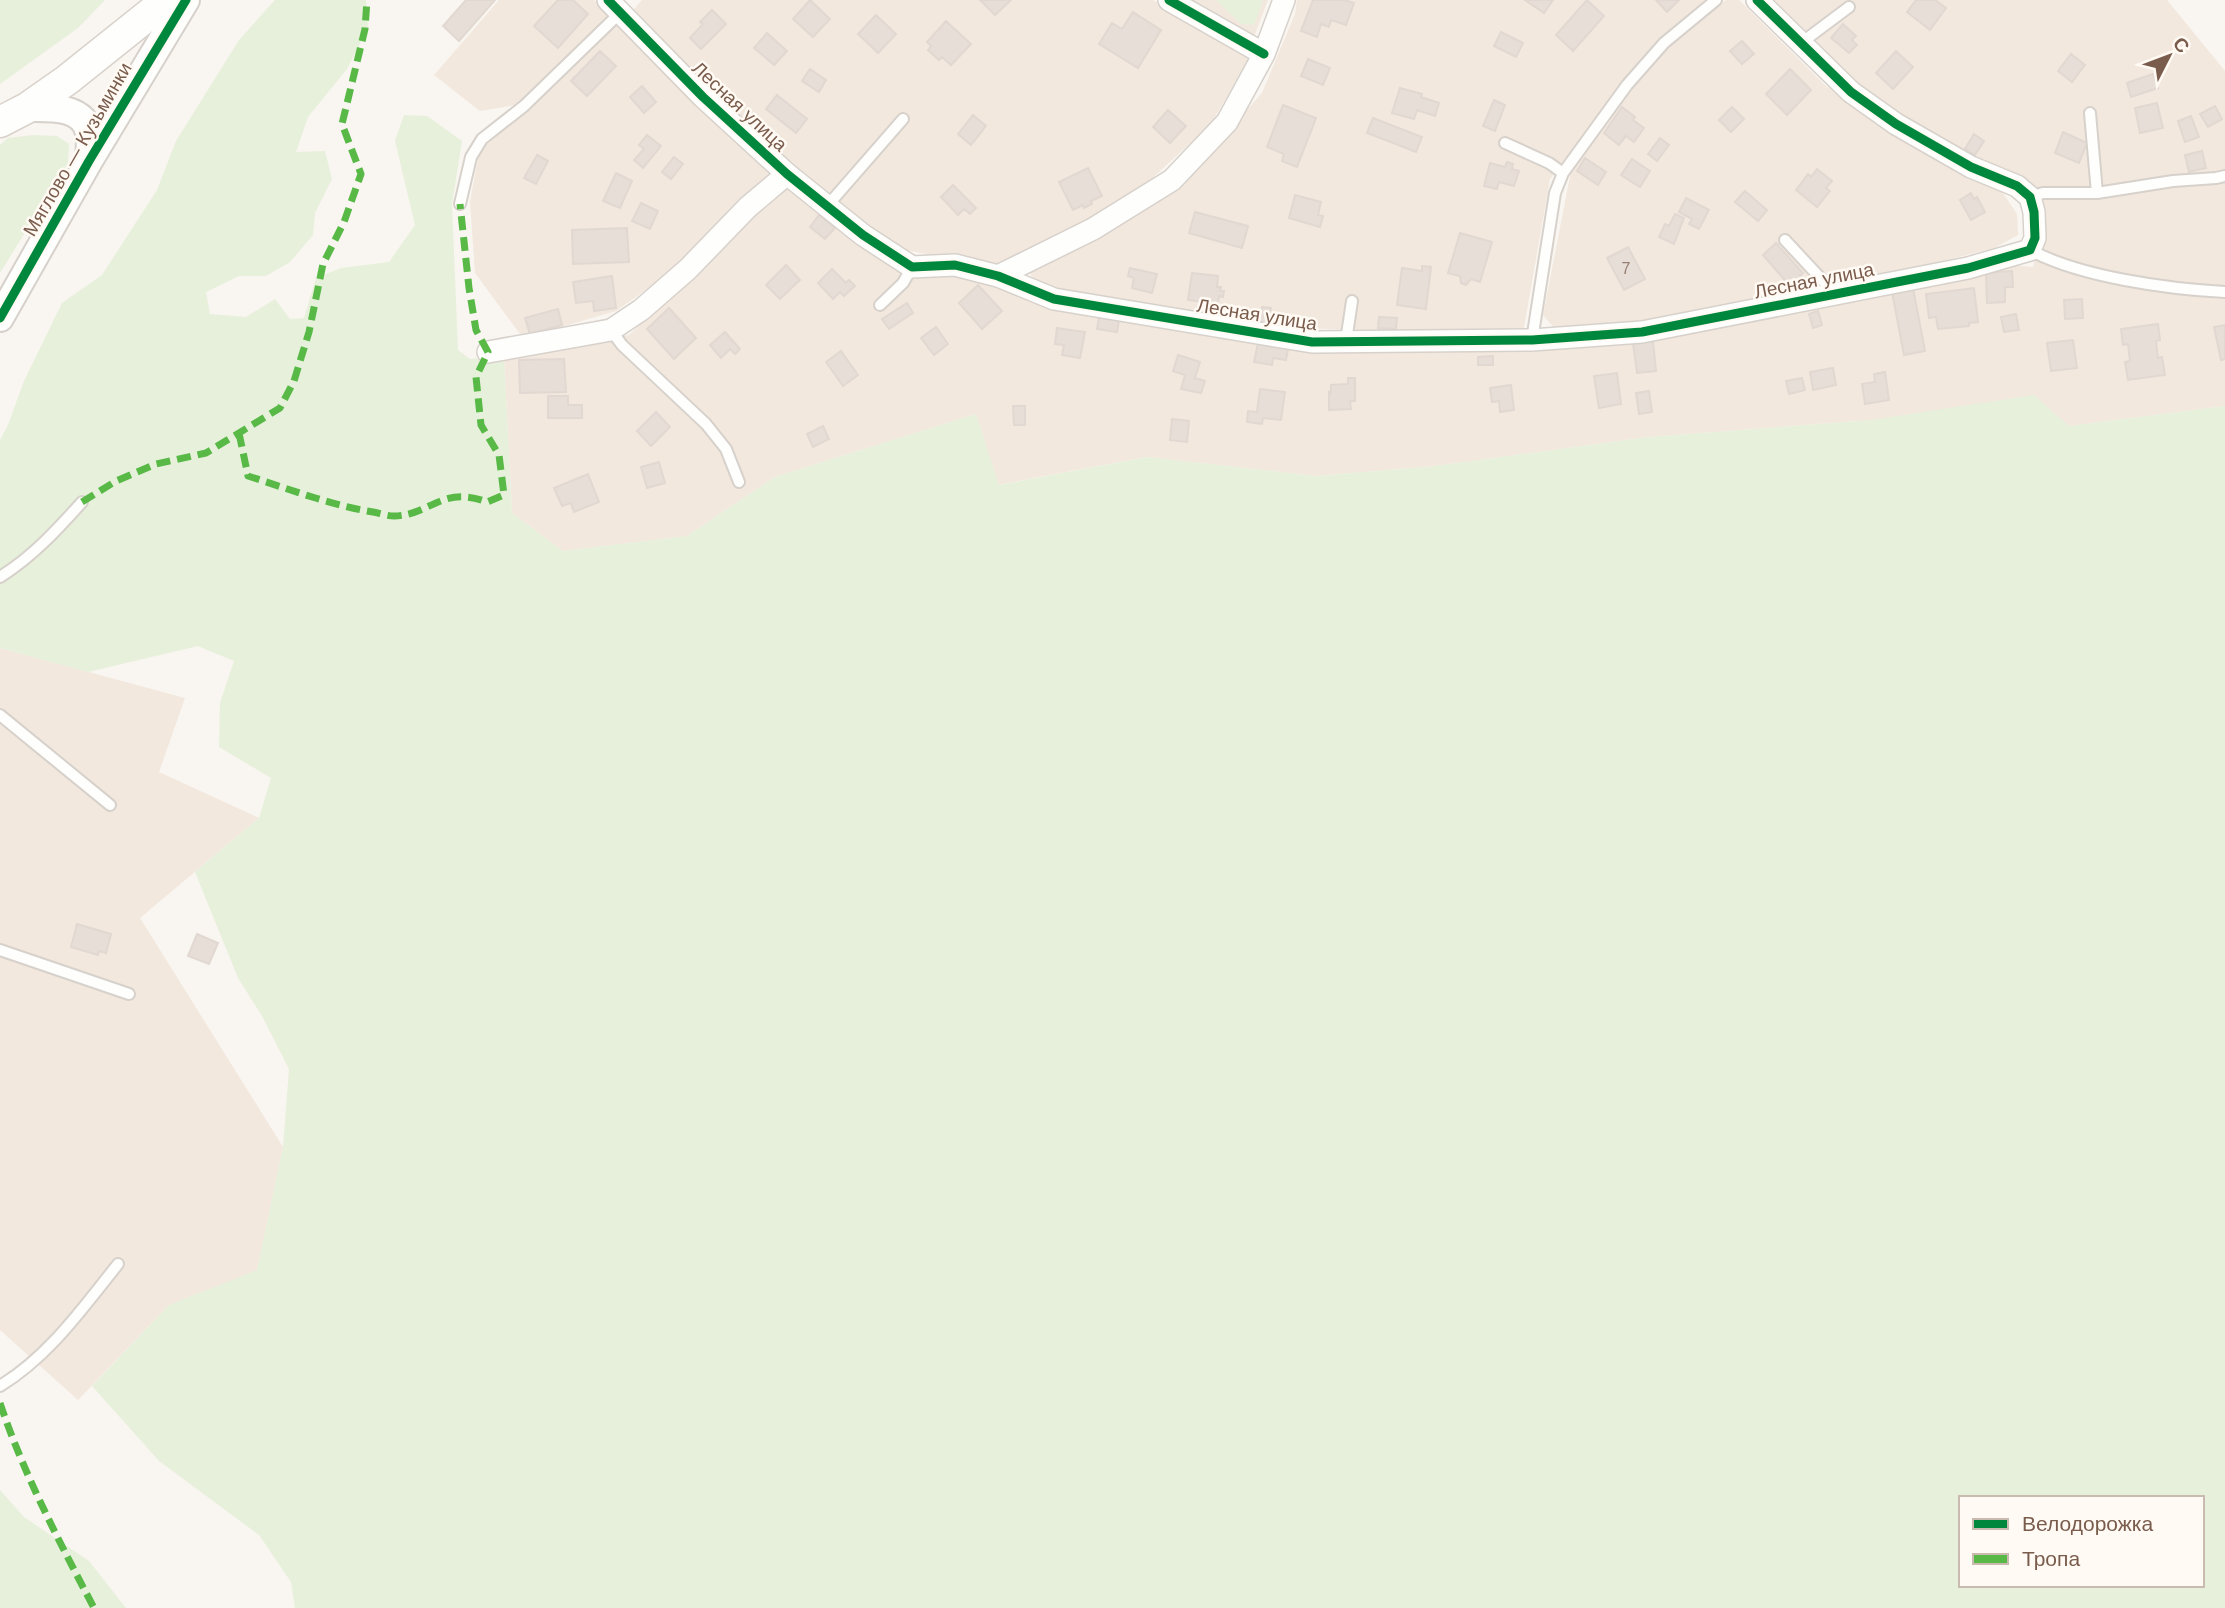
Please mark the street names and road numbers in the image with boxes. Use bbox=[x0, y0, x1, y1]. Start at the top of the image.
street label: Лесная улица bbox=[688, 57, 792, 156]
street label: Мяглово — Кузьминки bbox=[19, 59, 136, 240]
street label: Лесная улица bbox=[1753, 259, 1876, 302]
street label: Лесная улица bbox=[1195, 295, 1319, 334]

